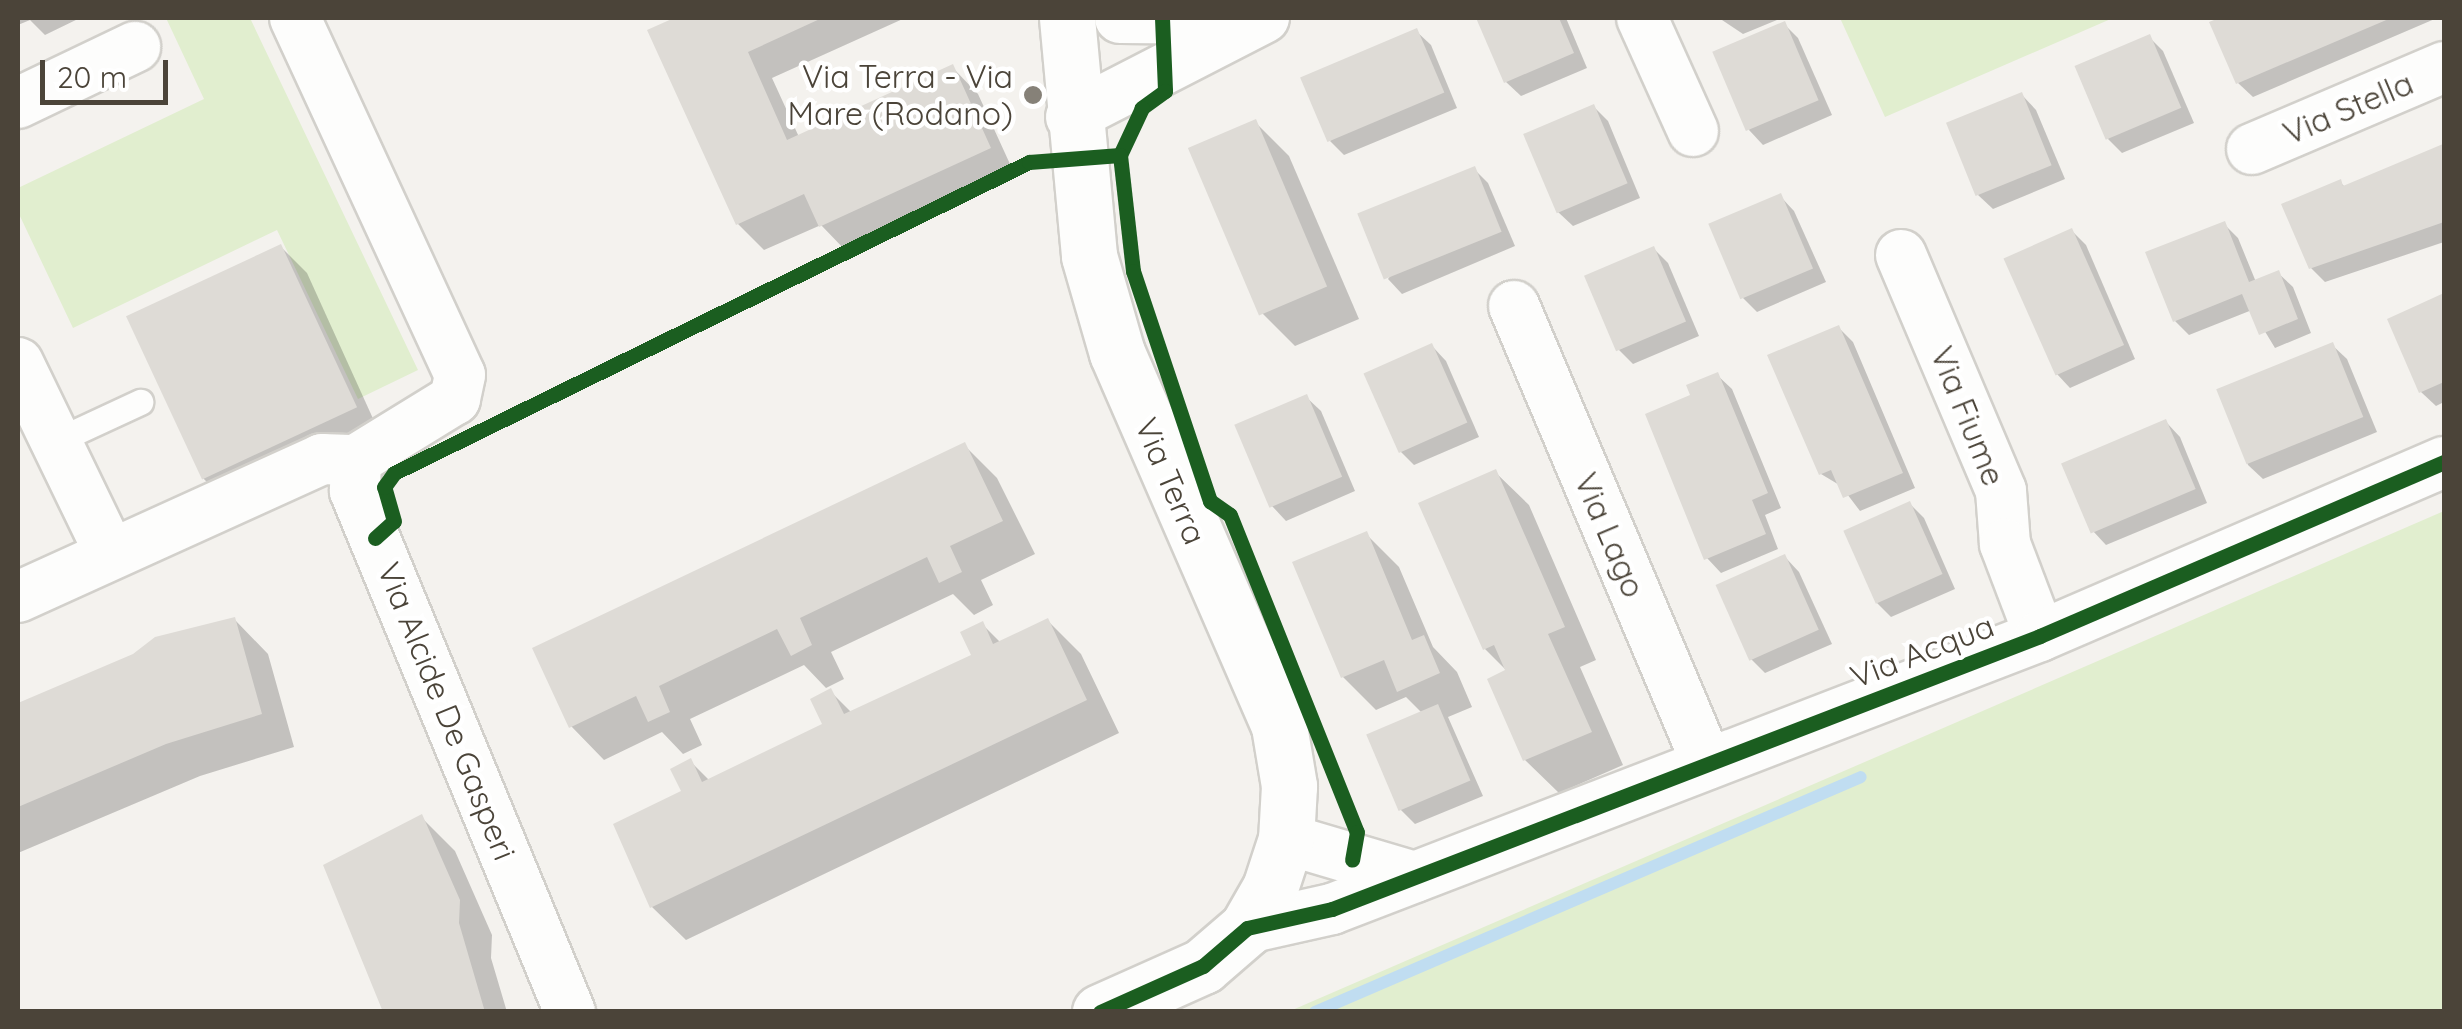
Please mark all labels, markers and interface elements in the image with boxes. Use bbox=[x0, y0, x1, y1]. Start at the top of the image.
scale bar bbox=[45, 40, 172, 102]
text: 20 m bbox=[57, 58, 127, 96]
place label: Via Terra - Via Mare (Rodano) bbox=[788, 58, 1013, 133]
street label: Via Stella bbox=[2277, 64, 2419, 152]
marker: Via Terra - Via Mare (Rodano) bbox=[1022, 84, 1044, 106]
street label: Via Fiume bbox=[1923, 341, 2013, 491]
street label: Via Terra bbox=[1127, 412, 1215, 550]
street label: Via Lago bbox=[1567, 467, 1653, 603]
street label: Via Alcide De Gasperi bbox=[370, 557, 524, 865]
street label: Via Acqua bbox=[1845, 606, 1999, 696]

